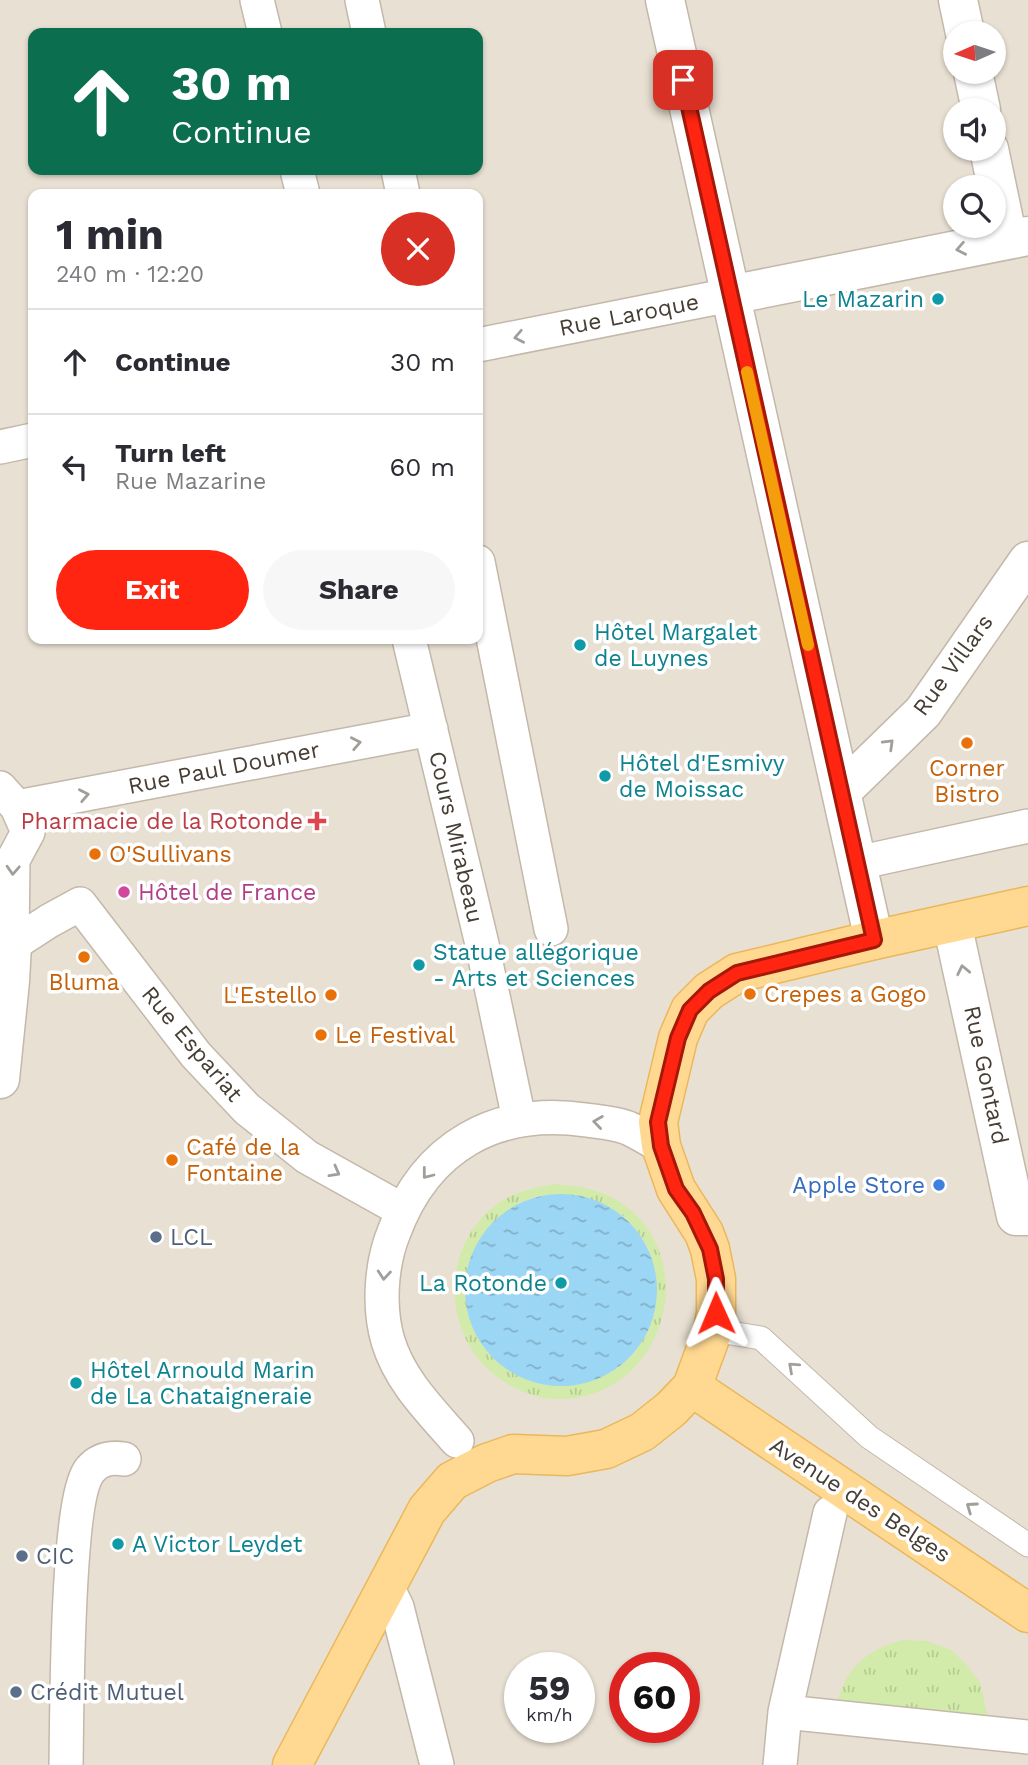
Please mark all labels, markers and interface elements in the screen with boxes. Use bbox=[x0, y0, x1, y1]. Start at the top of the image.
north arrow bbox=[943, 21, 1006, 84]
map controls bbox=[943, 21, 1006, 238]
pin bbox=[653, 50, 713, 110]
text: 30 m bbox=[171, 54, 292, 112]
icon: ahead bbox=[56, 56, 147, 147]
icon: arrive bbox=[664, 61, 702, 99]
button: sound bbox=[943, 98, 1006, 161]
text: Continue bbox=[171, 113, 312, 151]
button: search bbox=[943, 175, 1006, 238]
text: 1 min bbox=[56, 210, 164, 259]
button: close bbox=[381, 212, 455, 286]
one-way arrow bbox=[955, 241, 967, 256]
text: 240 m · 12:20 bbox=[56, 261, 204, 288]
place label: Le Mazarin bbox=[802, 286, 924, 313]
street label: Rue Laroque bbox=[557, 288, 701, 342]
marker: Le Mazarin bbox=[930, 291, 946, 307]
one-way arrow bbox=[513, 328, 525, 343]
icon: ahead bbox=[56, 343, 94, 381]
text: Continue bbox=[115, 347, 231, 377]
text: 30 m bbox=[390, 347, 455, 377]
text: Turn left bbox=[115, 438, 226, 468]
icon: left bbox=[56, 448, 94, 486]
text: 60 m bbox=[389, 452, 455, 482]
text: Rue Mazarine bbox=[115, 468, 266, 495]
button: Exit bbox=[56, 550, 249, 630]
button: Share bbox=[263, 550, 455, 630]
street label: Rue Villars bbox=[907, 609, 999, 721]
place label: Hôtel Margalet de Luynes bbox=[594, 619, 758, 672]
marker: Hôtel Margalet de Luynes bbox=[572, 637, 588, 653]
marker: Corner Bistro bbox=[959, 735, 975, 751]
street label: Rue Paul Doumer bbox=[126, 736, 322, 800]
one-way arrow bbox=[350, 736, 361, 751]
one-way arrow bbox=[881, 740, 894, 753]
street label: Cours Mirabeau bbox=[423, 749, 489, 925]
place label: Hôtel d'Esmivy de Moissac bbox=[619, 750, 785, 803]
place label: Corner Bistro bbox=[929, 755, 1005, 808]
marker: Hôtel d'Esmivy de Moissac bbox=[597, 768, 613, 784]
one-way arrow bbox=[78, 788, 90, 803]
place label: Pharmacie de la Rotonde bbox=[21, 808, 303, 835]
marker: Pharmacie de la Rotonde bbox=[309, 813, 325, 829]
place label: O'Sullivans bbox=[109, 841, 232, 868]
marker: O'Sullivans bbox=[87, 846, 103, 862]
one-way arrow bbox=[6, 865, 21, 876]
place label: Hôtel de France bbox=[138, 879, 316, 906]
marker: Hôtel de France bbox=[116, 884, 132, 900]
place label: Statue allégorique - Arts et Sciences bbox=[433, 939, 639, 992]
marker: Bluma bbox=[76, 949, 92, 965]
marker: Statue allégorique - Arts et Sciences bbox=[411, 957, 427, 973]
one-way arrow bbox=[956, 964, 971, 976]
place label: Bluma bbox=[48, 969, 120, 996]
street label: Rue Espariat bbox=[136, 981, 248, 1107]
place label: Crepes a Gogo bbox=[764, 981, 927, 1008]
place label: L'Estello bbox=[223, 982, 317, 1009]
marker: Crepes a Gogo bbox=[742, 986, 758, 1002]
marker: L'Estello bbox=[323, 987, 339, 1003]
street label: Rue Gontard bbox=[958, 1003, 1014, 1147]
place label: Le Festival bbox=[335, 1022, 455, 1049]
marker: Le Festival bbox=[313, 1027, 329, 1043]
one-way arrow bbox=[592, 1115, 604, 1130]
place label: Café de la Fontaine bbox=[186, 1134, 300, 1187]
marker: Café de la Fontaine bbox=[164, 1152, 180, 1168]
one-way arrow bbox=[327, 1164, 340, 1177]
one-way arrow bbox=[423, 1166, 436, 1179]
place label: Apple Store bbox=[792, 1172, 925, 1199]
marker: Apple Store bbox=[931, 1177, 947, 1193]
place label: LCL bbox=[170, 1224, 213, 1251]
marker: LCL bbox=[148, 1229, 164, 1245]
one-way arrow bbox=[376, 1269, 391, 1281]
place label: La Rotonde bbox=[419, 1270, 547, 1297]
marker: La Rotonde bbox=[553, 1275, 569, 1291]
position arrow bbox=[679, 1276, 753, 1350]
place label: Hôtel Arnould Marin de La Chataigneraie bbox=[90, 1357, 315, 1410]
one-way arrow bbox=[788, 1363, 801, 1375]
marker: Hôtel Arnould Marin de La Chataigneraie bbox=[68, 1375, 84, 1391]
street label: Avenue des Belges bbox=[765, 1432, 955, 1568]
one-way arrow bbox=[966, 1503, 979, 1515]
place label: A Victor Leydet bbox=[132, 1531, 303, 1558]
marker: A Victor Leydet bbox=[110, 1536, 126, 1552]
place label: CIC bbox=[36, 1543, 74, 1570]
marker: CIC bbox=[14, 1548, 30, 1564]
speed limit sign: 60 bbox=[609, 1652, 700, 1743]
text: 59 bbox=[529, 1667, 570, 1709]
place label: Crédit Mutuel bbox=[30, 1679, 184, 1706]
marker: Crédit Mutuel bbox=[8, 1684, 24, 1700]
text: km/h bbox=[526, 1704, 573, 1725]

